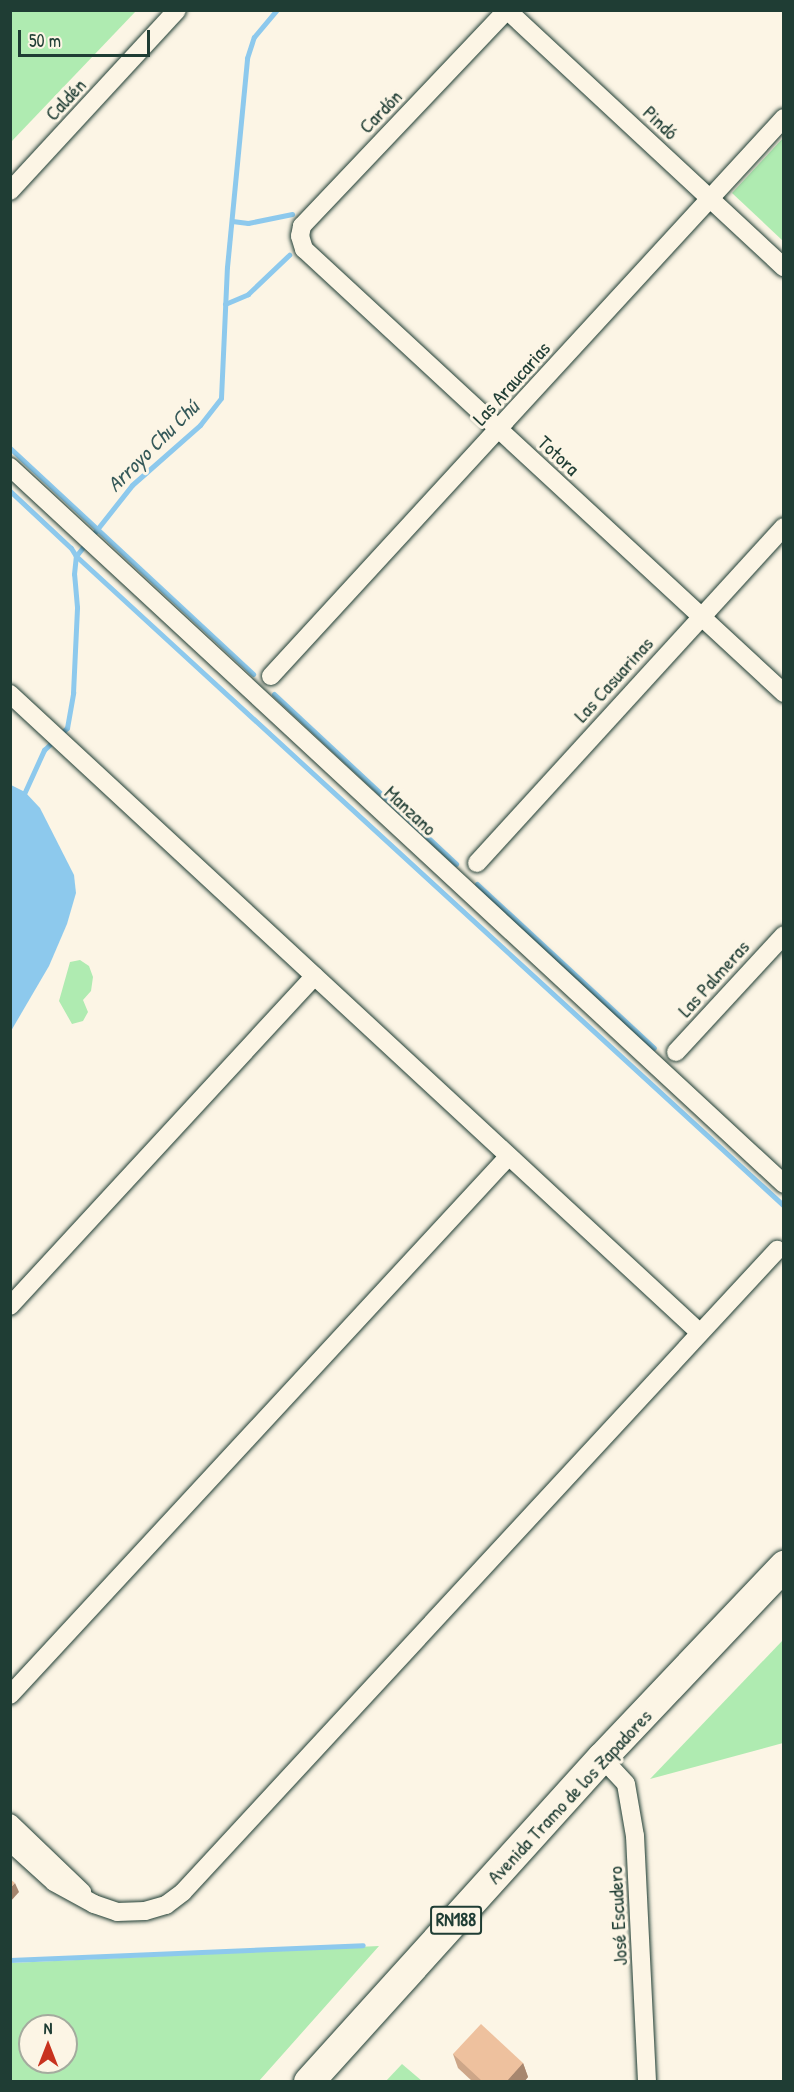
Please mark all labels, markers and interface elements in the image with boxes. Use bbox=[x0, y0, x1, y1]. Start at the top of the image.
scale bar bbox=[21, 18, 153, 56]
text: 50 m bbox=[29, 28, 61, 53]
street label: Caldén bbox=[40, 73, 90, 125]
street label: Cardón bbox=[354, 84, 406, 138]
street label: Pindó bbox=[639, 100, 683, 144]
street label: Las Araucarias bbox=[467, 336, 555, 430]
water label: Arroyo Chu Chú bbox=[102, 395, 204, 497]
street label: Totora bbox=[533, 430, 585, 480]
street label: Las Casuarinas bbox=[568, 631, 658, 727]
street label: Manzano bbox=[380, 780, 442, 840]
street label: Las Palmeras bbox=[672, 935, 754, 1021]
street label: Avenida Tramo de los Zapadores bbox=[482, 1704, 656, 1888]
street label: José Escudero bbox=[602, 1866, 632, 1966]
road number: RN188 bbox=[429, 1905, 483, 1935]
north arrow bbox=[18, 2014, 78, 2074]
text: N bbox=[44, 2017, 52, 2039]

